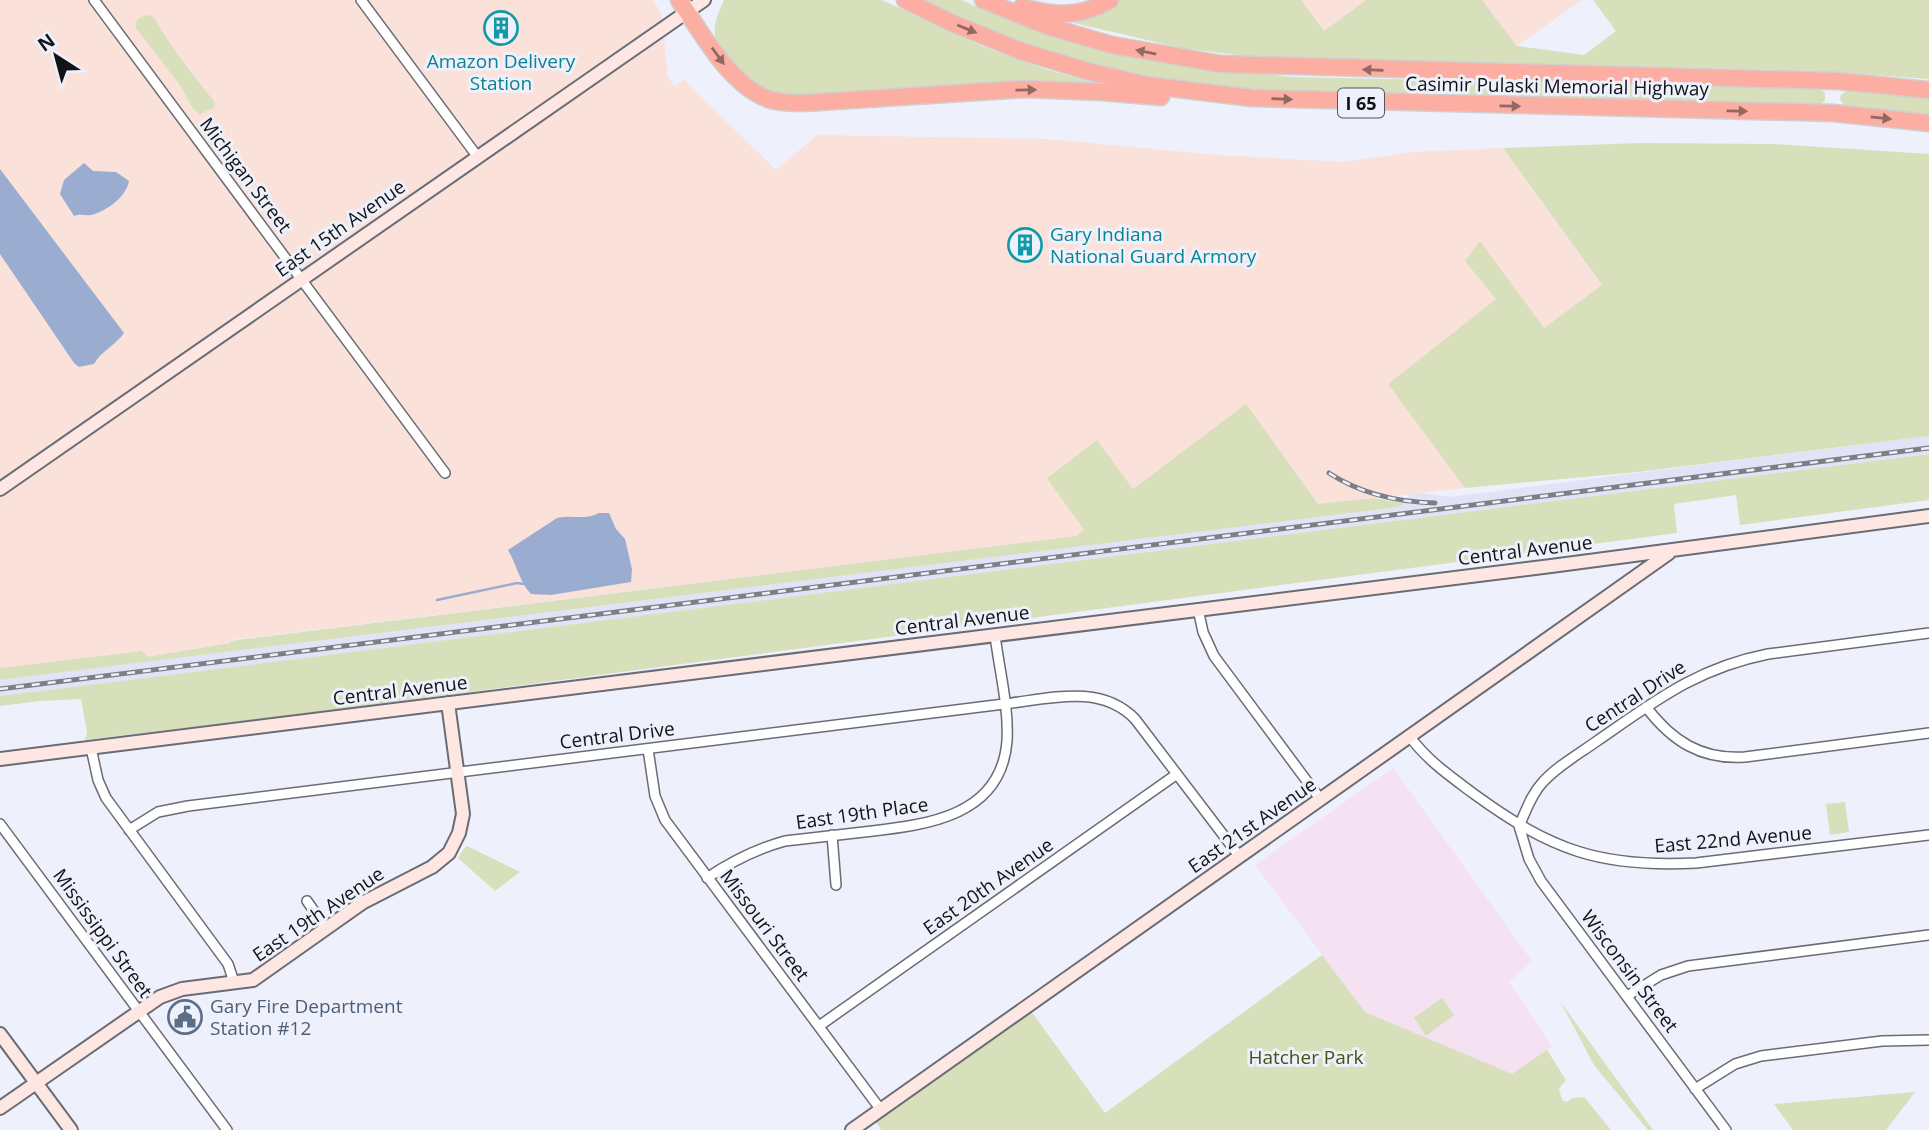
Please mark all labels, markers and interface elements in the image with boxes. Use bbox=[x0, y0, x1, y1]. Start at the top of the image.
building icon: Amazon Delivery Station bbox=[482, 9, 520, 47]
north arrow bbox=[21, 21, 91, 91]
one-way arrow bbox=[956, 24, 977, 35]
text: N bbox=[32, 27, 60, 57]
one-way arrow bbox=[1135, 46, 1157, 57]
one-way arrow bbox=[711, 47, 725, 65]
place label: Amazon Delivery Station bbox=[427, 48, 576, 96]
one-way arrow bbox=[1361, 65, 1383, 76]
street label: Casimir Pulaski Memorial Highway bbox=[1405, 70, 1710, 102]
one-way arrow bbox=[1015, 84, 1037, 96]
road number: I 65 bbox=[1338, 88, 1384, 118]
one-way arrow bbox=[1272, 94, 1294, 105]
one-way arrow bbox=[1499, 100, 1521, 112]
one-way arrow bbox=[1726, 106, 1748, 117]
street label: Michigan Street bbox=[194, 112, 298, 238]
one-way arrow bbox=[1870, 113, 1892, 124]
street label: East 15th Avenue bbox=[270, 173, 410, 283]
place label: Gary Indiana National Guard Armory bbox=[1050, 221, 1257, 269]
building icon: Gary Indiana National Guard Armory bbox=[1006, 226, 1044, 264]
street label: Central Avenue bbox=[1456, 529, 1594, 571]
street label: Central Avenue bbox=[893, 599, 1031, 641]
street label: Central Drive bbox=[1579, 654, 1691, 738]
street label: Central Avenue bbox=[331, 669, 469, 711]
street label: Central Drive bbox=[558, 715, 676, 755]
street label: East 21st Avenue bbox=[1183, 771, 1321, 879]
street label: East 19th Place bbox=[794, 791, 930, 835]
street label: East 22nd Avenue bbox=[1653, 819, 1813, 859]
street label: East 20th Avenue bbox=[918, 831, 1058, 941]
street label: East 19th Avenue bbox=[247, 860, 389, 968]
street label: Mississippi Street bbox=[47, 863, 159, 1003]
street label: Missouri Street bbox=[714, 864, 816, 986]
street label: Wisconsin Street bbox=[1575, 904, 1685, 1038]
place label: Gary Fire Department Station #12 bbox=[210, 993, 403, 1041]
public building icon: Gary Fire Department Station #12 bbox=[166, 998, 204, 1036]
park label: Hatcher Park bbox=[1248, 1044, 1364, 1070]

